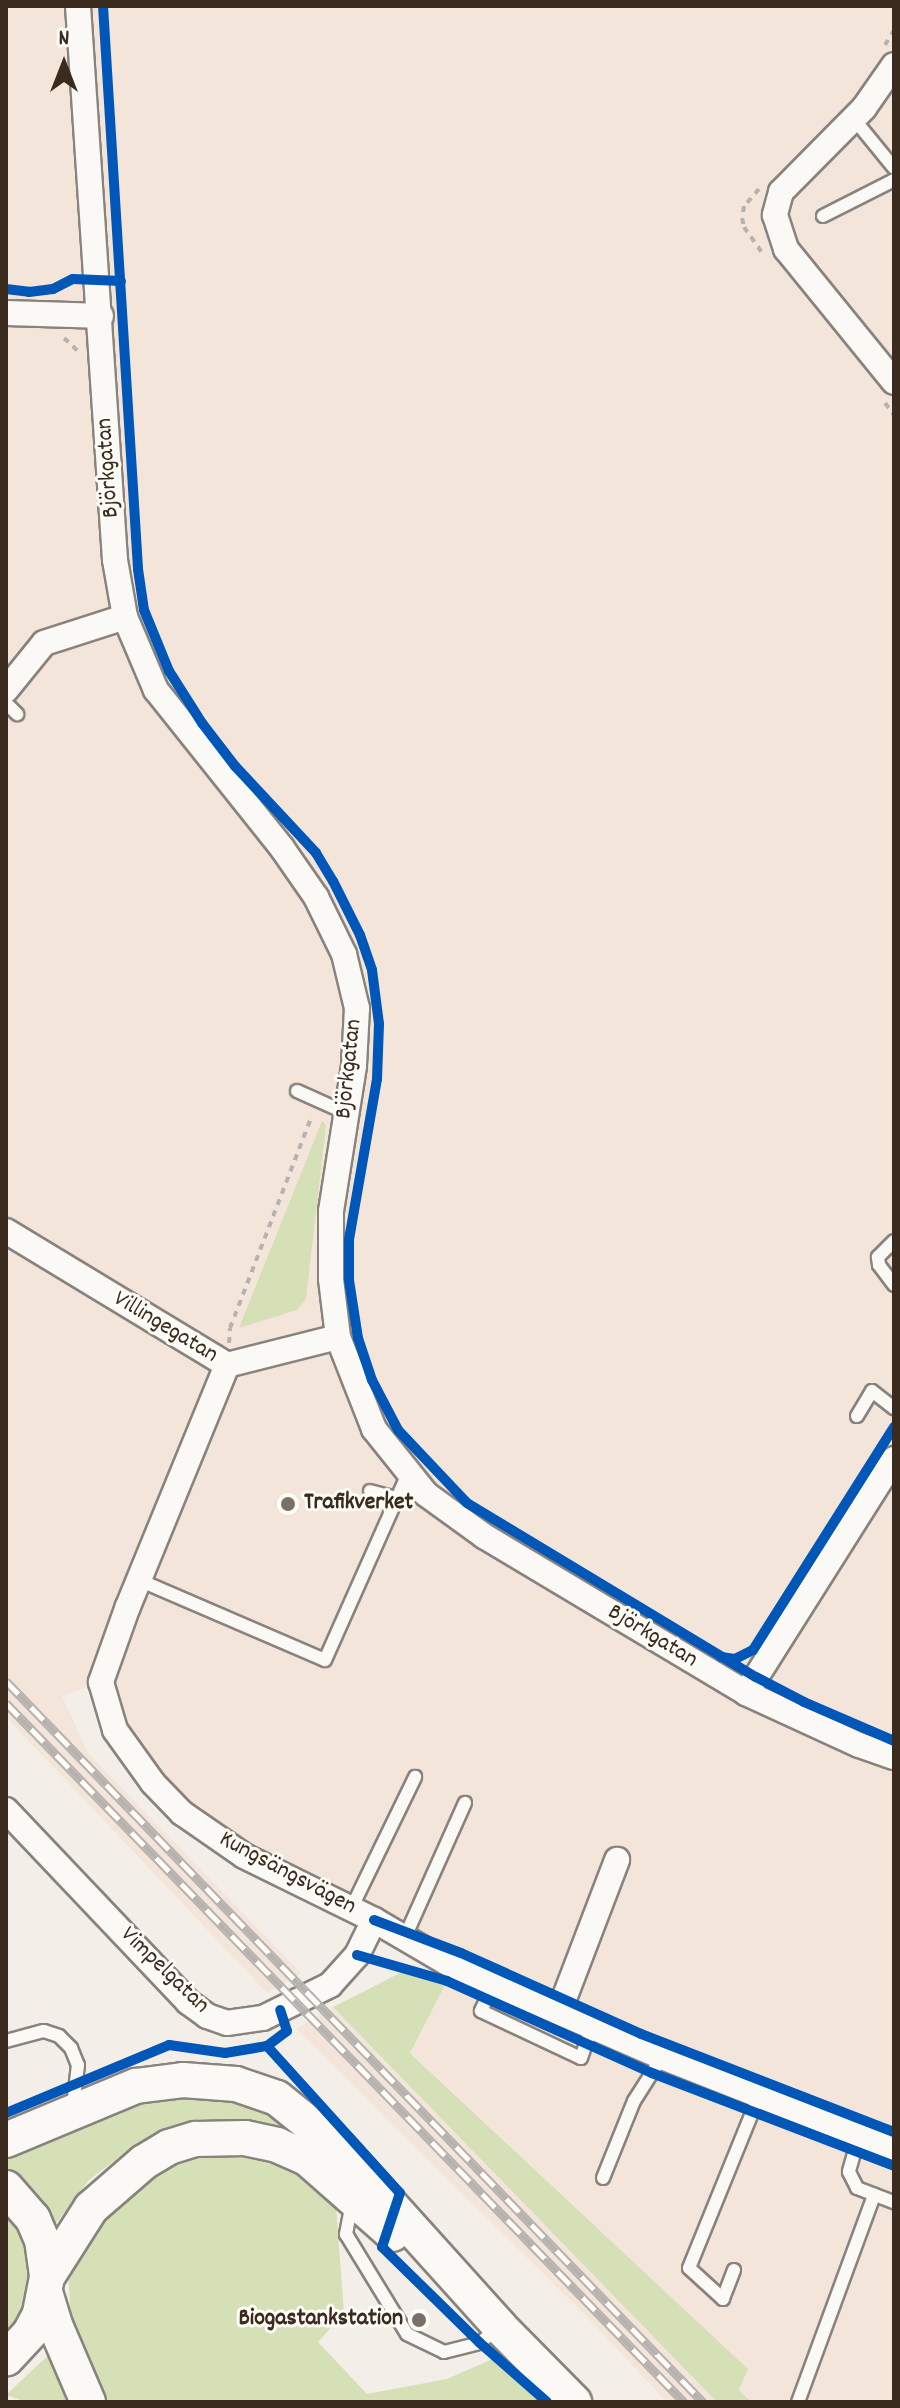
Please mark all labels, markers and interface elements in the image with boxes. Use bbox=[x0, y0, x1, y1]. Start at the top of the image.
north arrow bbox=[24, 24, 104, 104]
text: N bbox=[59, 24, 69, 55]
street label: Björkgatan bbox=[91, 417, 127, 519]
street label: Björkgatan bbox=[330, 1018, 370, 1120]
street label: Villingegatan bbox=[107, 1286, 223, 1370]
place label: Trafikverket bbox=[304, 1490, 413, 1518]
marker: Trafikverket bbox=[279, 1495, 297, 1513]
street label: Björkgatan bbox=[602, 1599, 702, 1675]
street label: Kungsängsvägen bbox=[214, 1826, 360, 1922]
street label: Vimpelgatan bbox=[113, 1921, 215, 2021]
place label: Biogastankstation bbox=[238, 2306, 403, 2334]
marker: Biogastankstation bbox=[410, 2311, 428, 2329]

